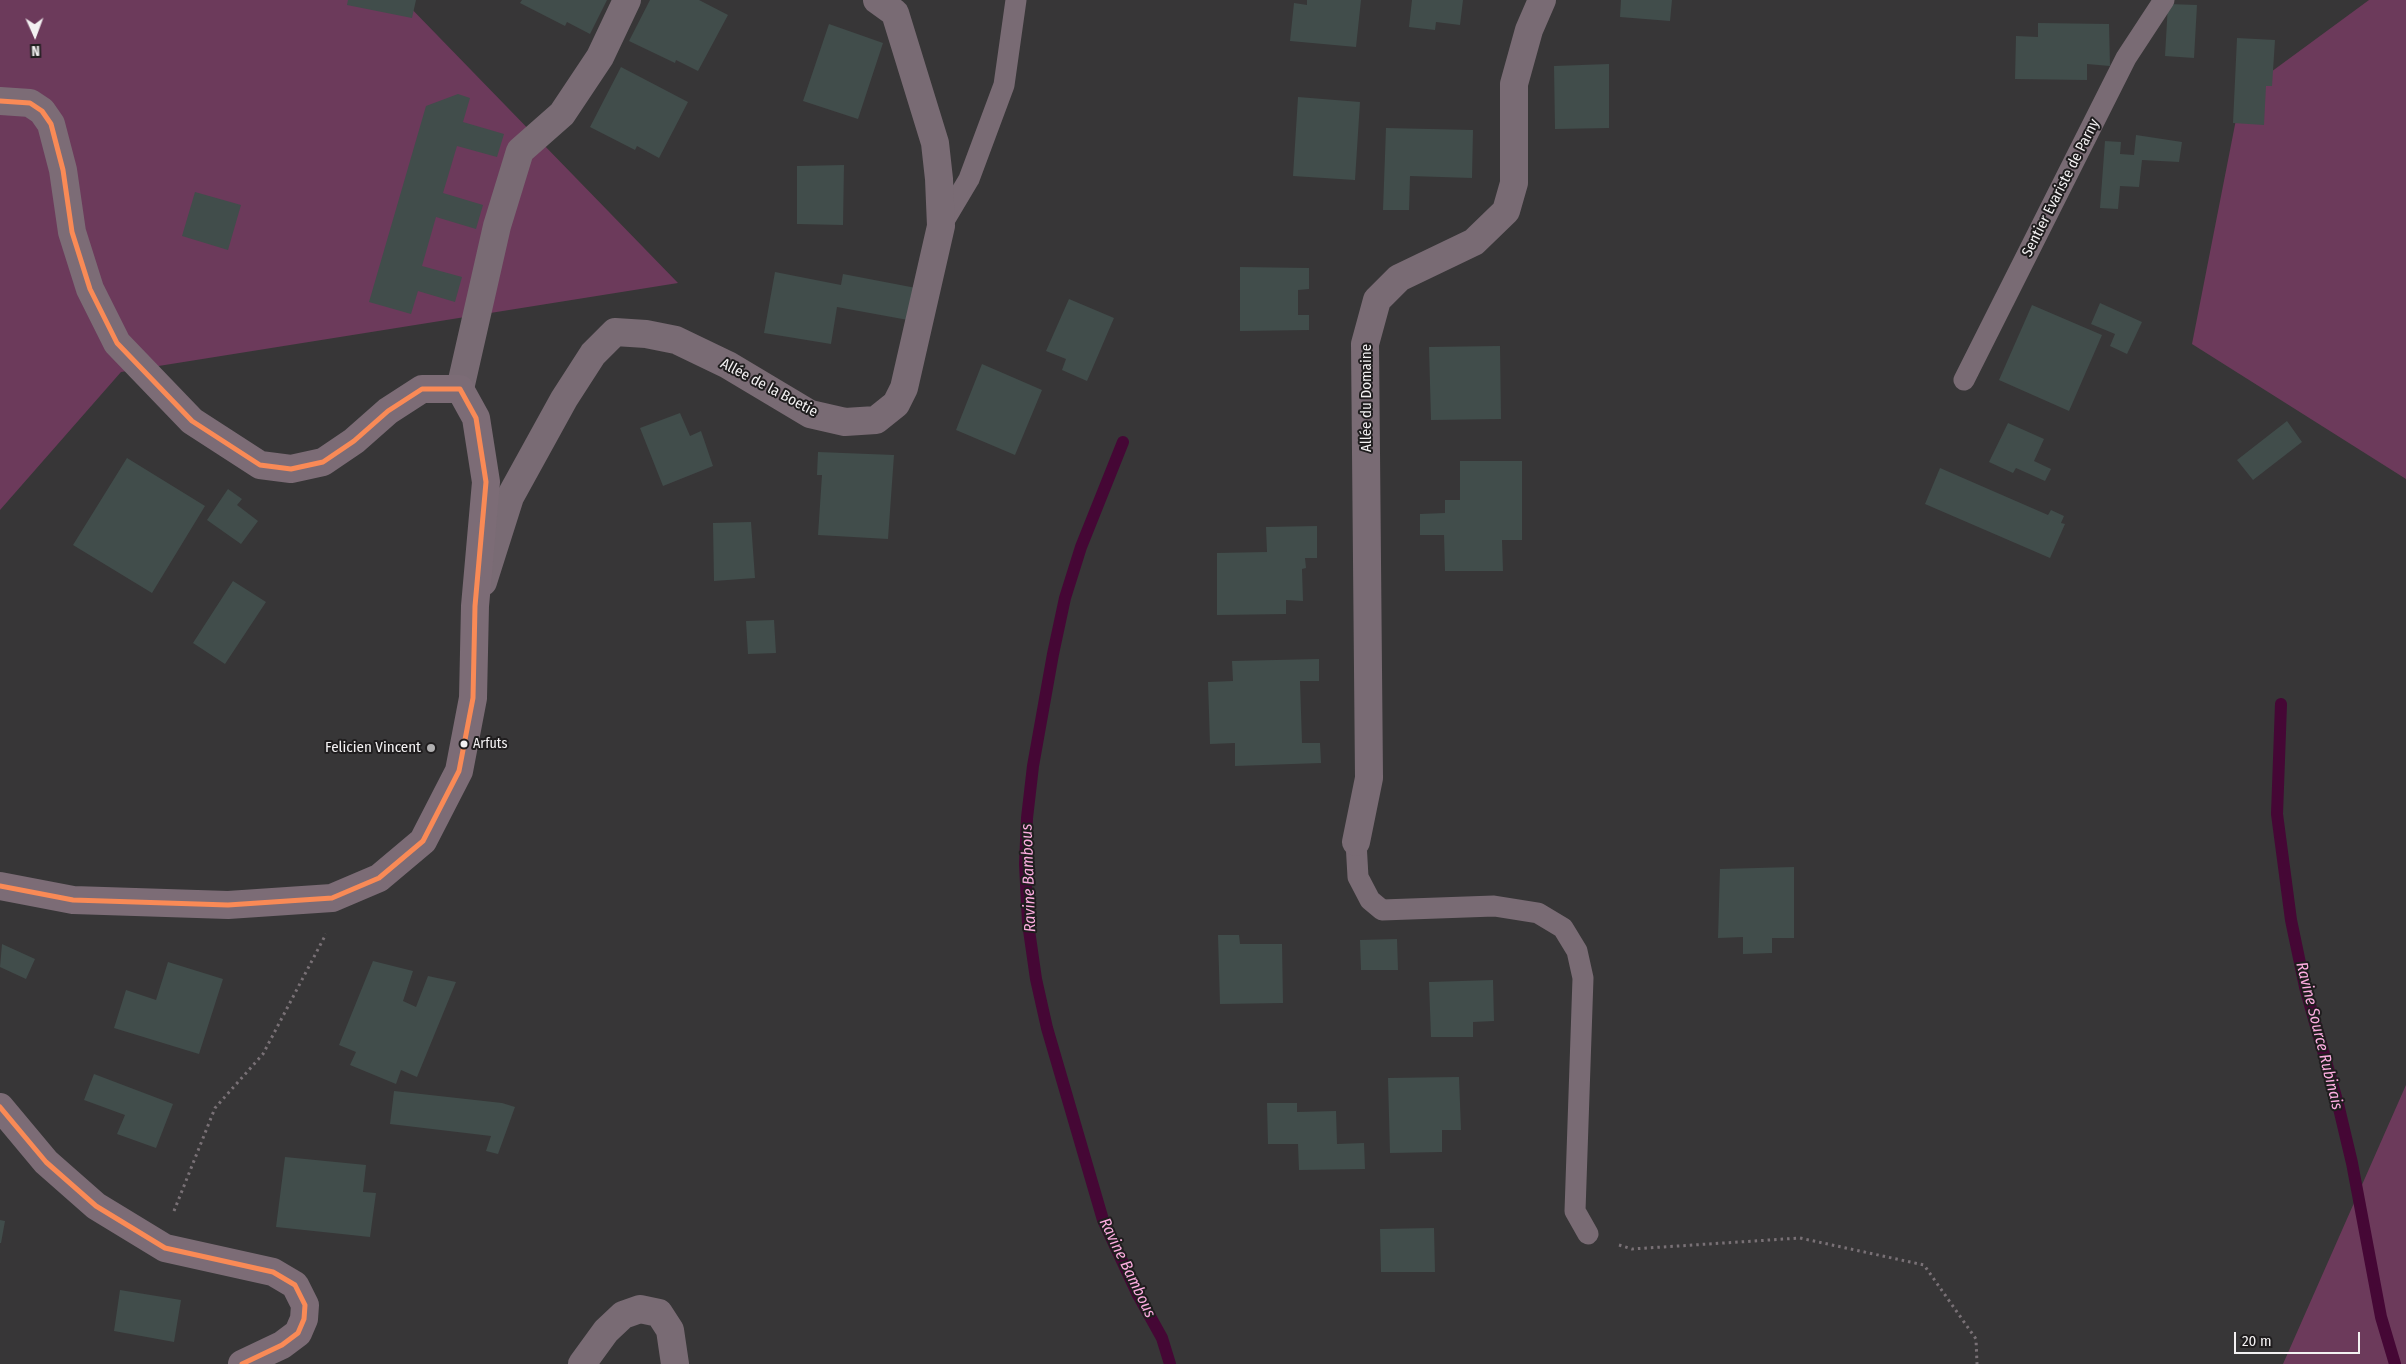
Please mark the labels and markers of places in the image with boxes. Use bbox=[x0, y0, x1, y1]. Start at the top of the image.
place label: Arfuts bbox=[473, 736, 507, 752]
place label: Felicien Vincent bbox=[325, 739, 421, 757]
marker: Arfuts bbox=[459, 739, 469, 749]
marker: Felicien Vincent bbox=[425, 742, 437, 754]

